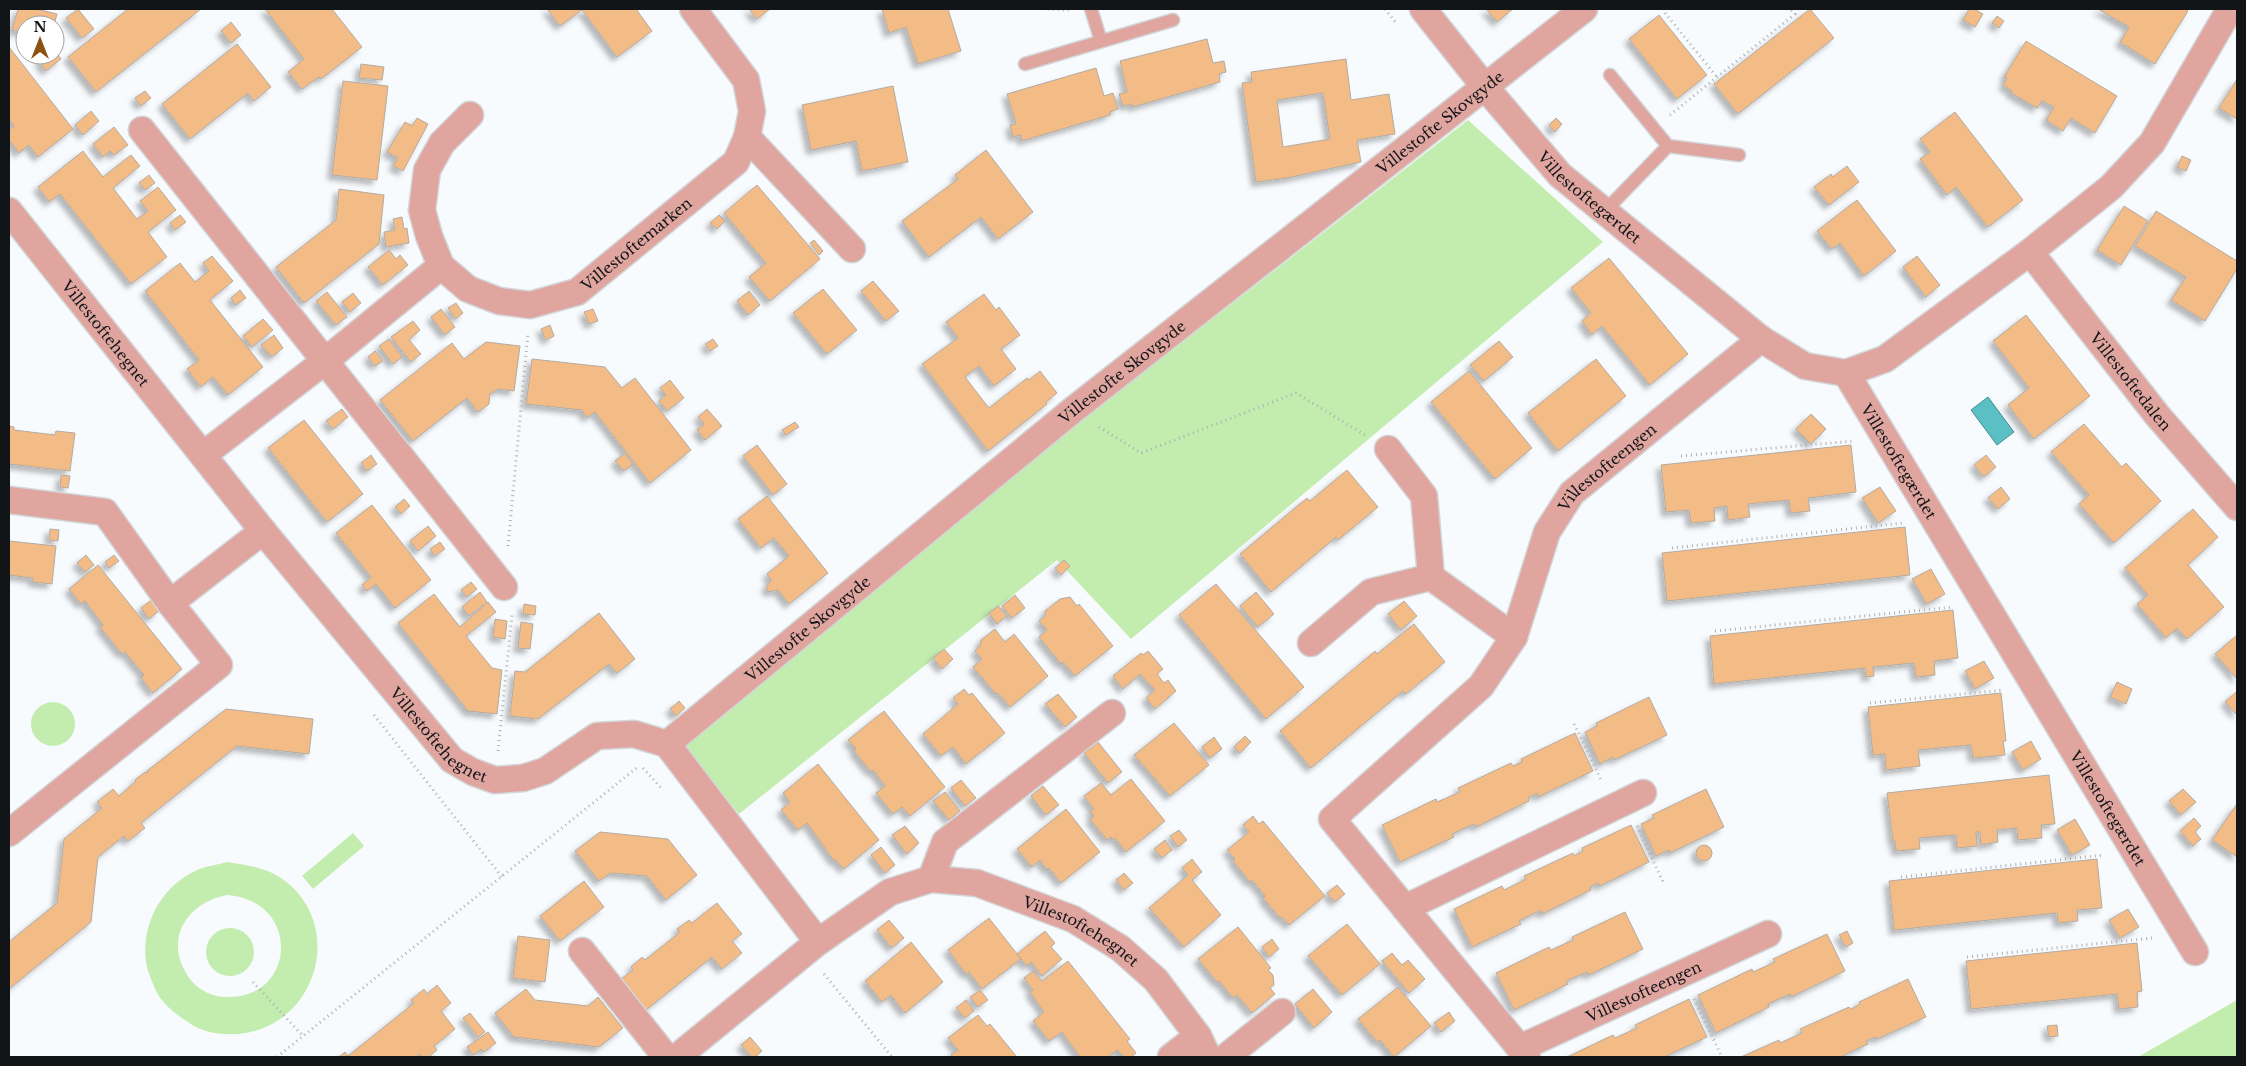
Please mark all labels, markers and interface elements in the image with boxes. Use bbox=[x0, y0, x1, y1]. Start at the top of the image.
north arrow bbox=[15, 15, 65, 65]
text: N bbox=[33, 18, 47, 36]
street label: Villestofte Skovgyde bbox=[1372, 66, 1507, 178]
street label: Villestoftegærdet bbox=[1533, 146, 1646, 247]
street label: Villestoftemarken bbox=[576, 193, 695, 295]
street label: Villestoftehegnet bbox=[57, 275, 154, 390]
street label: Villestofte Skovgyde bbox=[1054, 316, 1189, 428]
street label: Villestoftedalen bbox=[2086, 327, 2176, 434]
street label: Villestoftegærdet bbox=[1857, 399, 1941, 523]
street label: Villestofteengen bbox=[1553, 419, 1660, 515]
street label: Villestofte Skovgyde bbox=[740, 571, 874, 686]
street label: Villestoftehegnet bbox=[386, 682, 490, 786]
street label: Villestoftegærdet bbox=[2066, 746, 2150, 870]
street label: Villestoftehegnet bbox=[1020, 891, 1144, 970]
street label: Villestofteengen bbox=[1582, 957, 1704, 1026]

